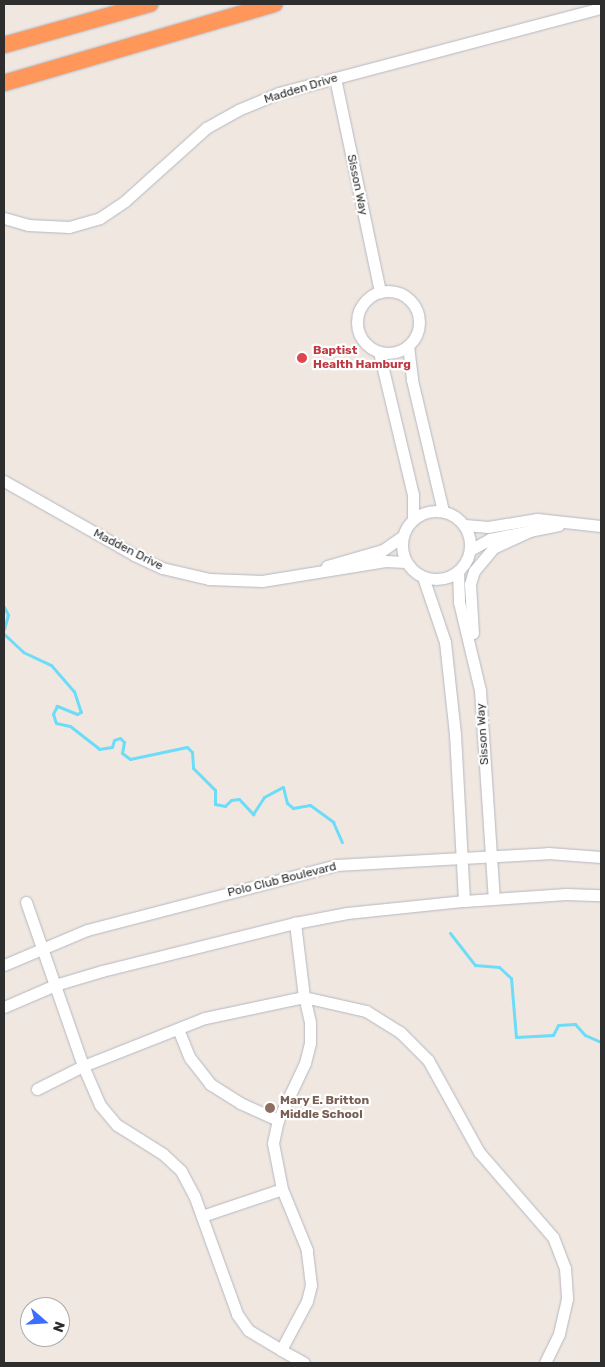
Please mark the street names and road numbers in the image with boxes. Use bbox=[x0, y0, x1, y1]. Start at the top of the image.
street label: Madden Drive bbox=[262, 71, 340, 107]
street label: Sisson Way bbox=[343, 153, 371, 217]
street label: Madden Drive bbox=[91, 526, 165, 574]
street label: Sisson Way bbox=[474, 702, 492, 766]
street label: Polo Club Boulevard bbox=[226, 860, 338, 900]

